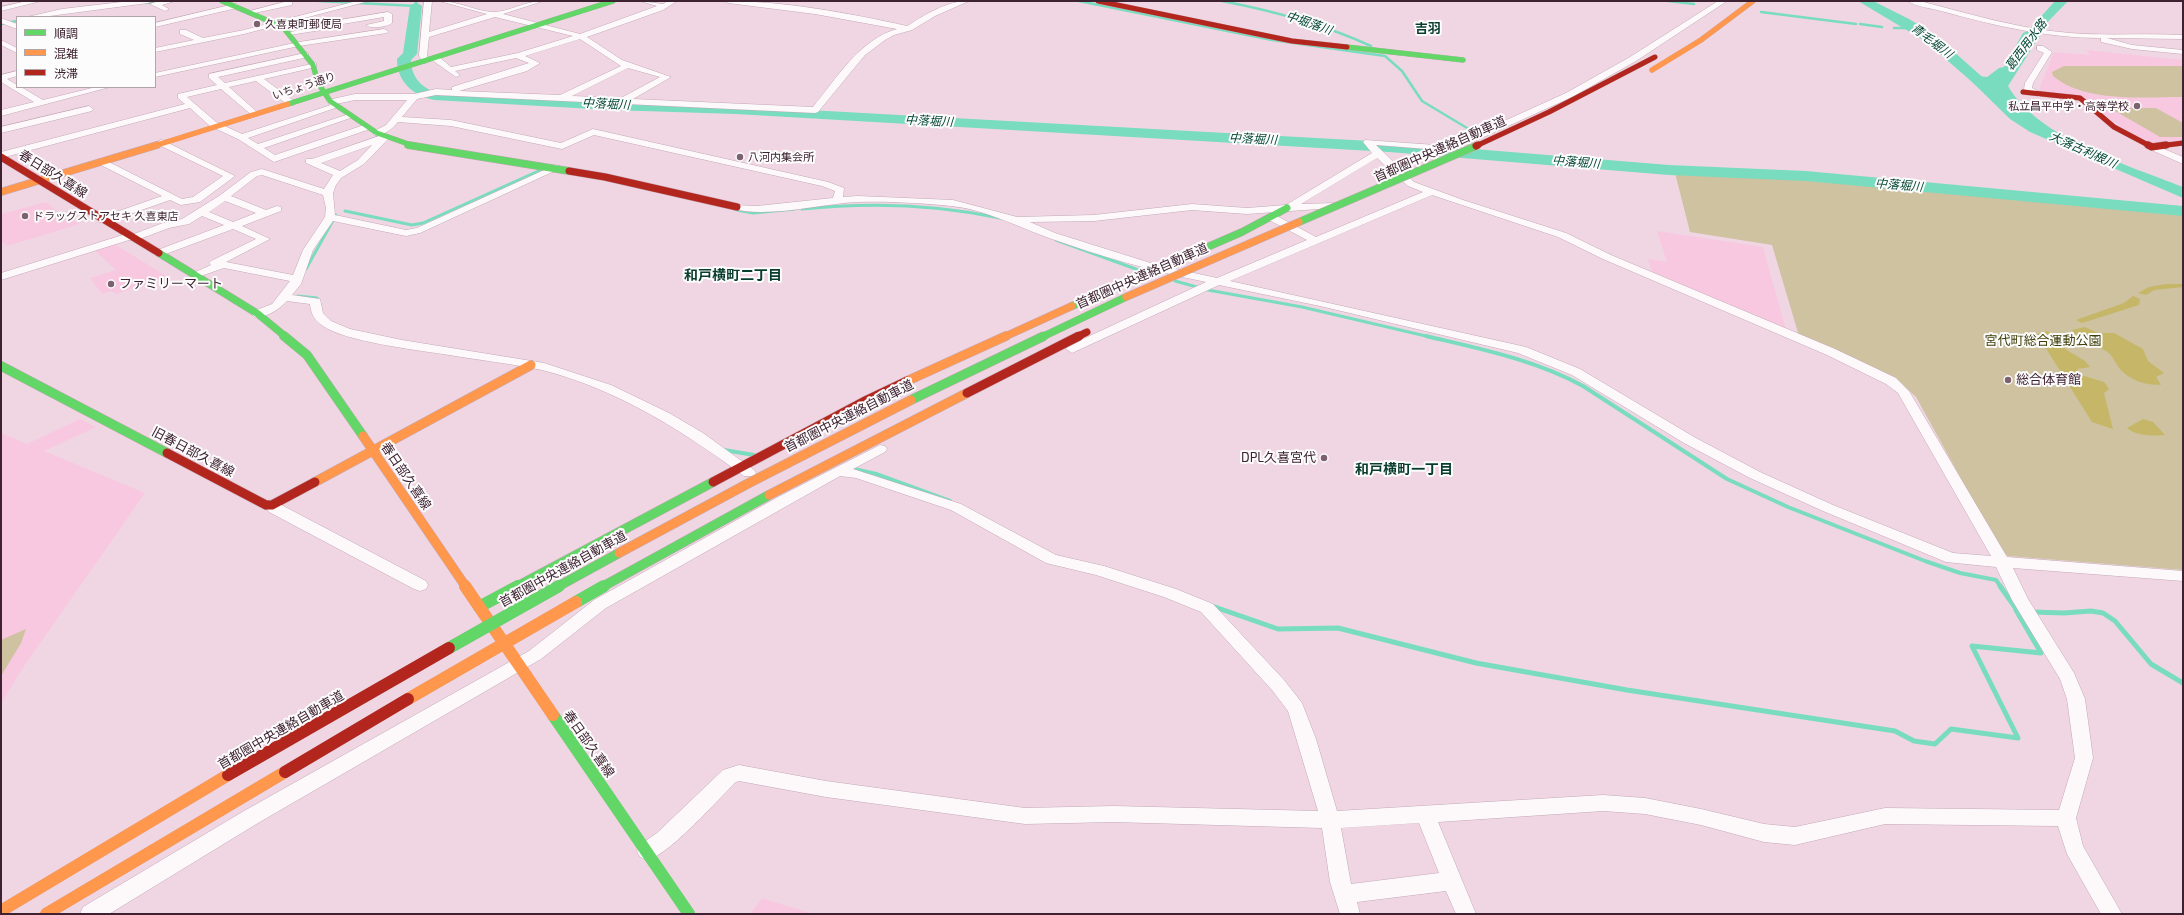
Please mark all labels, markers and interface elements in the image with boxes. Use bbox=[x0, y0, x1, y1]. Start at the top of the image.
water label: 中堀落川 bbox=[1284, 8, 1334, 38]
legend bbox=[16, 16, 156, 88]
place label: 久喜東町郵便局 bbox=[265, 17, 342, 31]
water label: 葛西用水路 bbox=[2002, 17, 2050, 73]
marker: 久喜東町郵便局 bbox=[252, 19, 262, 29]
district label: 吉羽 bbox=[1415, 21, 1441, 37]
water label: 青毛堀川 bbox=[1908, 21, 1956, 61]
text: 順調 bbox=[54, 26, 78, 40]
text: 混雑 bbox=[54, 46, 78, 60]
text: 渋滞 bbox=[54, 66, 78, 80]
street label: いちょう通り bbox=[271, 70, 337, 102]
water label: 中落堀川 bbox=[582, 96, 630, 112]
place label: 私立昌平中学・高等学校 bbox=[2008, 99, 2129, 113]
marker: 私立昌平中学・高等学校 bbox=[2132, 101, 2142, 111]
water label: 中落堀川 bbox=[905, 113, 953, 129]
street label: 首都圏中央連絡自動車道 bbox=[1372, 113, 1508, 185]
water label: 大落古利根川 bbox=[2047, 129, 2119, 171]
water label: 中落堀川 bbox=[1229, 131, 1277, 147]
street label: 春日部久喜線 bbox=[16, 147, 90, 201]
place label: 八河内集会所 bbox=[748, 150, 814, 164]
marker: 八河内集会所 bbox=[735, 152, 745, 162]
water label: 中落堀川 bbox=[1551, 153, 1601, 171]
water label: 中落堀川 bbox=[1874, 176, 1924, 194]
place label: ドラッグストアセキ 久喜東店 bbox=[33, 209, 178, 223]
marker: ドラッグストアセキ 久喜東店 bbox=[20, 211, 30, 221]
street label: 首都圏中央連絡自動車道 bbox=[1074, 240, 1210, 312]
district label: 和戸横町二丁目 bbox=[684, 267, 782, 283]
place label: ファミリーマート bbox=[119, 276, 223, 292]
marker: ファミリーマート bbox=[106, 279, 116, 289]
park label: 宮代町総合運動公園 bbox=[1985, 333, 2101, 349]
place label: 総合体育館 bbox=[2016, 372, 2081, 388]
marker: 総合体育館 bbox=[2003, 375, 2013, 385]
street label: 首都圏中央連絡自動車道 bbox=[782, 377, 916, 455]
street label: 旧春日部久喜線 bbox=[149, 424, 237, 480]
street label: 春日部久喜線 bbox=[378, 439, 434, 513]
place label: DPL久喜宮代 bbox=[1241, 450, 1316, 466]
marker: DPL久喜宮代 bbox=[1319, 453, 1329, 463]
district label: 和戸横町一丁目 bbox=[1355, 461, 1453, 477]
street label: 首都圏中央連絡自動車道 bbox=[497, 528, 629, 610]
street label: 首都圏中央連絡自動車道 bbox=[215, 687, 347, 773]
street label: 春日部久喜線 bbox=[560, 708, 618, 780]

